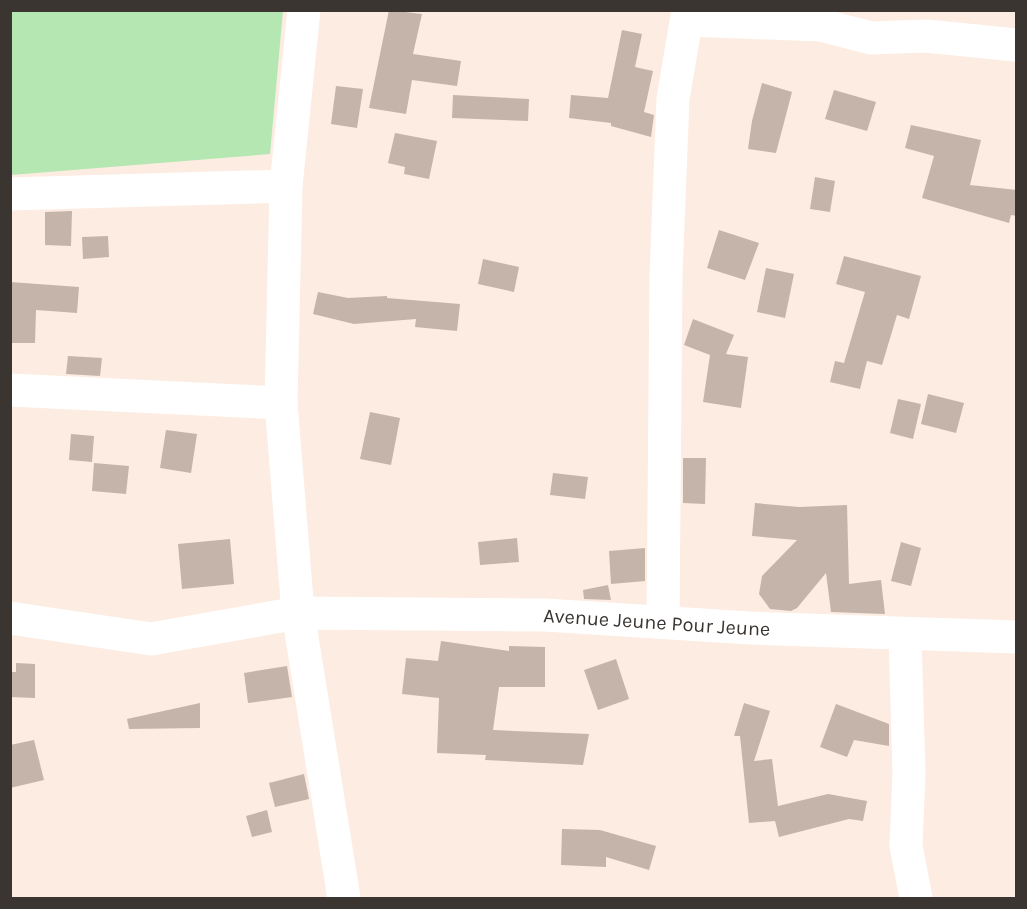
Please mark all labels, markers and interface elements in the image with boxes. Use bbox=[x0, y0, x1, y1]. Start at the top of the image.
street label: Avenue Jeune Pour Jeune bbox=[543, 604, 771, 641]

